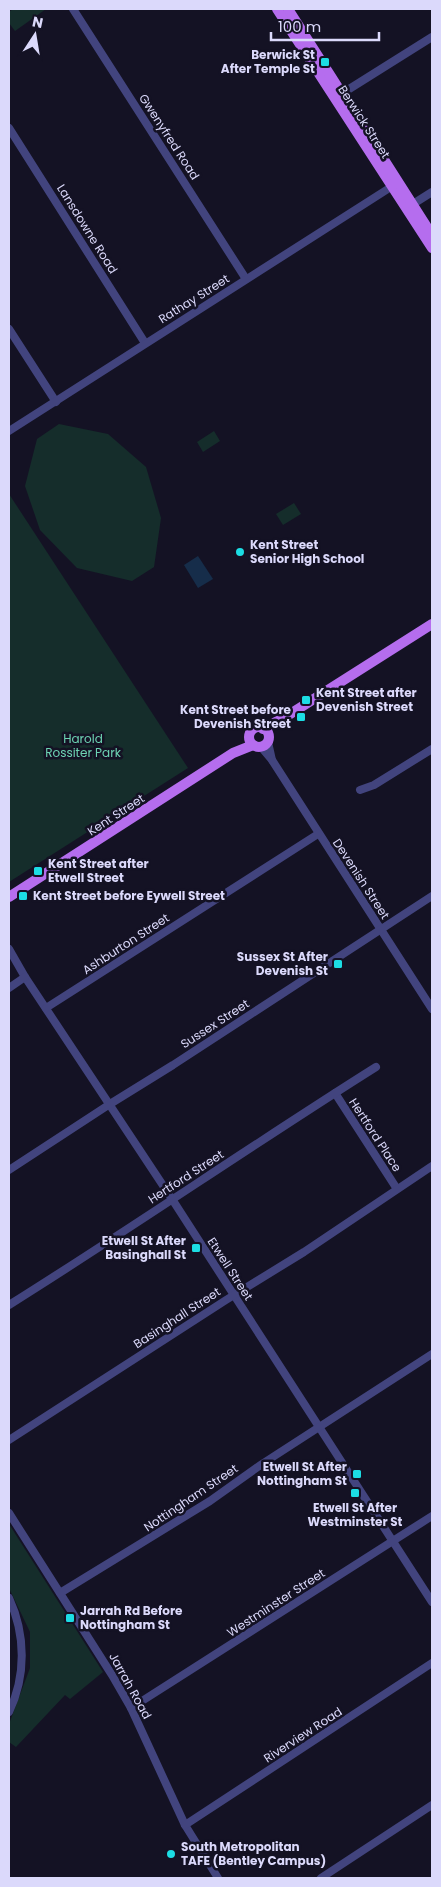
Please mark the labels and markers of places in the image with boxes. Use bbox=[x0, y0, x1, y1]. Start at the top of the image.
place label: Berwick St After Temple St bbox=[221, 46, 315, 77]
marker: Berwick St After Temple St bbox=[319, 56, 331, 68]
place label: Kent Street Senior High School bbox=[250, 536, 364, 567]
marker: Kent Street Senior High School bbox=[234, 546, 246, 558]
place label: Kent Street after Devenish Street bbox=[316, 684, 417, 715]
marker: Kent Street after Devenish Street bbox=[300, 694, 312, 706]
place label: Kent Street before Devenish Street bbox=[180, 701, 292, 732]
marker: Kent Street before Devenish Street bbox=[295, 711, 307, 723]
place label: Kent Street after Etwell Street bbox=[48, 855, 149, 886]
marker: Kent Street after Etwell Street bbox=[32, 865, 44, 877]
place label: Kent Street before Eywell Street bbox=[33, 887, 225, 904]
marker: Kent Street before Eywell Street bbox=[17, 890, 29, 902]
place label: Sussex St After Devenish St bbox=[237, 948, 328, 979]
marker: Sussex St After Devenish St bbox=[332, 958, 344, 970]
place label: Etwell St After Basinghall St bbox=[102, 1232, 186, 1263]
marker: Etwell St After Basinghall St bbox=[190, 1242, 202, 1254]
place label: Etwell St After Nottingham St bbox=[257, 1458, 347, 1489]
marker: Etwell St After Nottingham St bbox=[351, 1468, 363, 1480]
marker: Etwell St After Westminster St bbox=[349, 1487, 361, 1499]
place label: Etwell St After Westminster St bbox=[308, 1499, 403, 1530]
place label: Jarrah Rd Before Nottingham St bbox=[80, 1602, 183, 1633]
marker: Jarrah Rd Before Nottingham St bbox=[64, 1612, 76, 1624]
place label: South Metropolitan TAFE (Bentley Campus) bbox=[181, 1838, 326, 1869]
marker: South Metropolitan TAFE (Bentley Campus) bbox=[165, 1848, 177, 1860]

